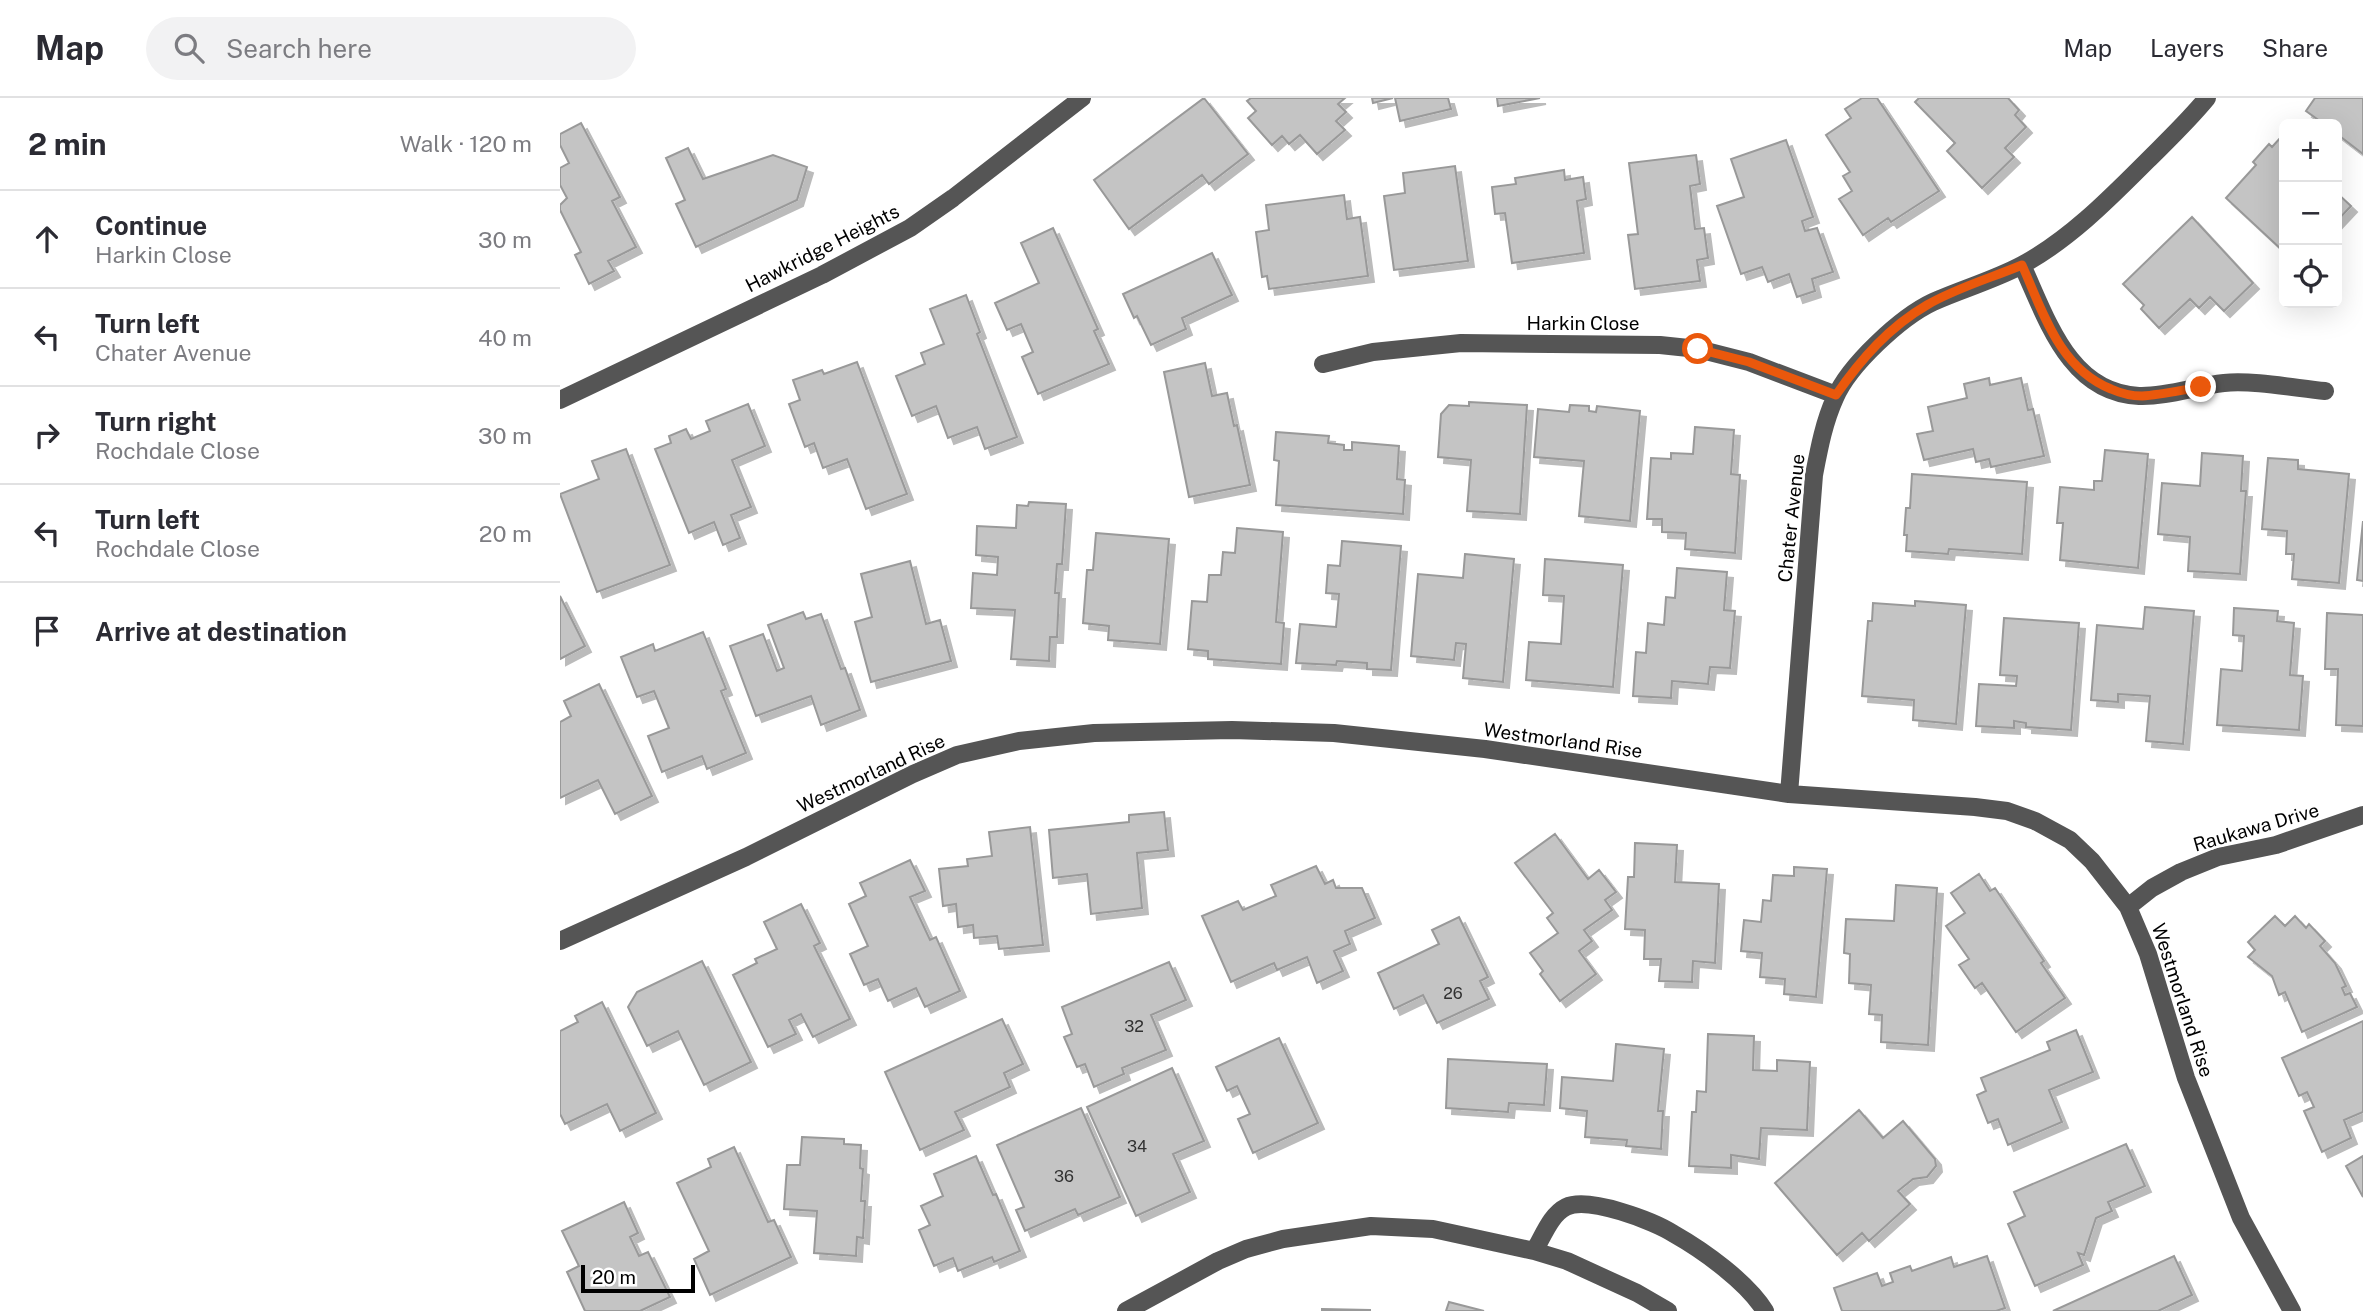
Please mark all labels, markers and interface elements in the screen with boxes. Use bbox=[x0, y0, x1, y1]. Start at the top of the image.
search box bbox=[146, 17, 636, 80]
text: Map bbox=[35, 29, 104, 67]
icon: search bbox=[170, 29, 208, 67]
text: Search here bbox=[226, 33, 372, 64]
text: Map bbox=[2063, 34, 2112, 62]
text: Layers bbox=[2150, 34, 2224, 62]
text: Share bbox=[2262, 34, 2328, 62]
map controls bbox=[2279, 119, 2342, 308]
button: + bbox=[2279, 119, 2342, 182]
text: 2 min bbox=[28, 126, 107, 162]
text: Walk · 120 m bbox=[400, 130, 532, 157]
button: − bbox=[2279, 182, 2342, 245]
street label: Hawkridge Heights bbox=[741, 200, 903, 296]
text: Continue bbox=[95, 210, 207, 241]
icon: ahead bbox=[28, 220, 66, 258]
text: 30 m bbox=[478, 226, 532, 253]
text: Harkin Close bbox=[95, 241, 232, 268]
button: locate bbox=[2279, 245, 2342, 308]
text: Turn left bbox=[95, 308, 200, 339]
street label: Harkin Close bbox=[1527, 312, 1639, 334]
icon: left bbox=[28, 318, 66, 356]
text: 40 m bbox=[478, 324, 532, 351]
route start bbox=[1682, 333, 1713, 364]
text: Chater Avenue bbox=[95, 339, 252, 366]
route end bbox=[2185, 371, 2216, 402]
text: Turn right bbox=[95, 406, 217, 437]
icon: right bbox=[28, 416, 66, 454]
text: 30 m bbox=[478, 422, 532, 449]
text: Rochdale Close bbox=[95, 437, 260, 464]
street label: Chater Avenue bbox=[1773, 453, 1809, 583]
text: Turn left bbox=[95, 504, 200, 535]
icon: left bbox=[28, 514, 66, 552]
text: 20 m bbox=[479, 520, 532, 547]
text: Rochdale Close bbox=[95, 535, 260, 562]
icon: arrive bbox=[28, 612, 66, 650]
text: Arrive at destination bbox=[95, 616, 347, 647]
street label: Westmorland Rise bbox=[1482, 718, 1644, 762]
street label: Westmorland Rise bbox=[794, 729, 948, 817]
street label: Raukawa Drive bbox=[2190, 798, 2322, 856]
street label: Westmorland Rise bbox=[2148, 920, 2218, 1080]
house number: 26 bbox=[1443, 984, 1463, 1003]
house number: 32 bbox=[1124, 1017, 1144, 1036]
house number: 34 bbox=[1127, 1137, 1147, 1156]
house number: 36 bbox=[1054, 1167, 1074, 1186]
scale bar bbox=[581, 1262, 695, 1294]
text: 20 m bbox=[592, 1266, 636, 1288]

